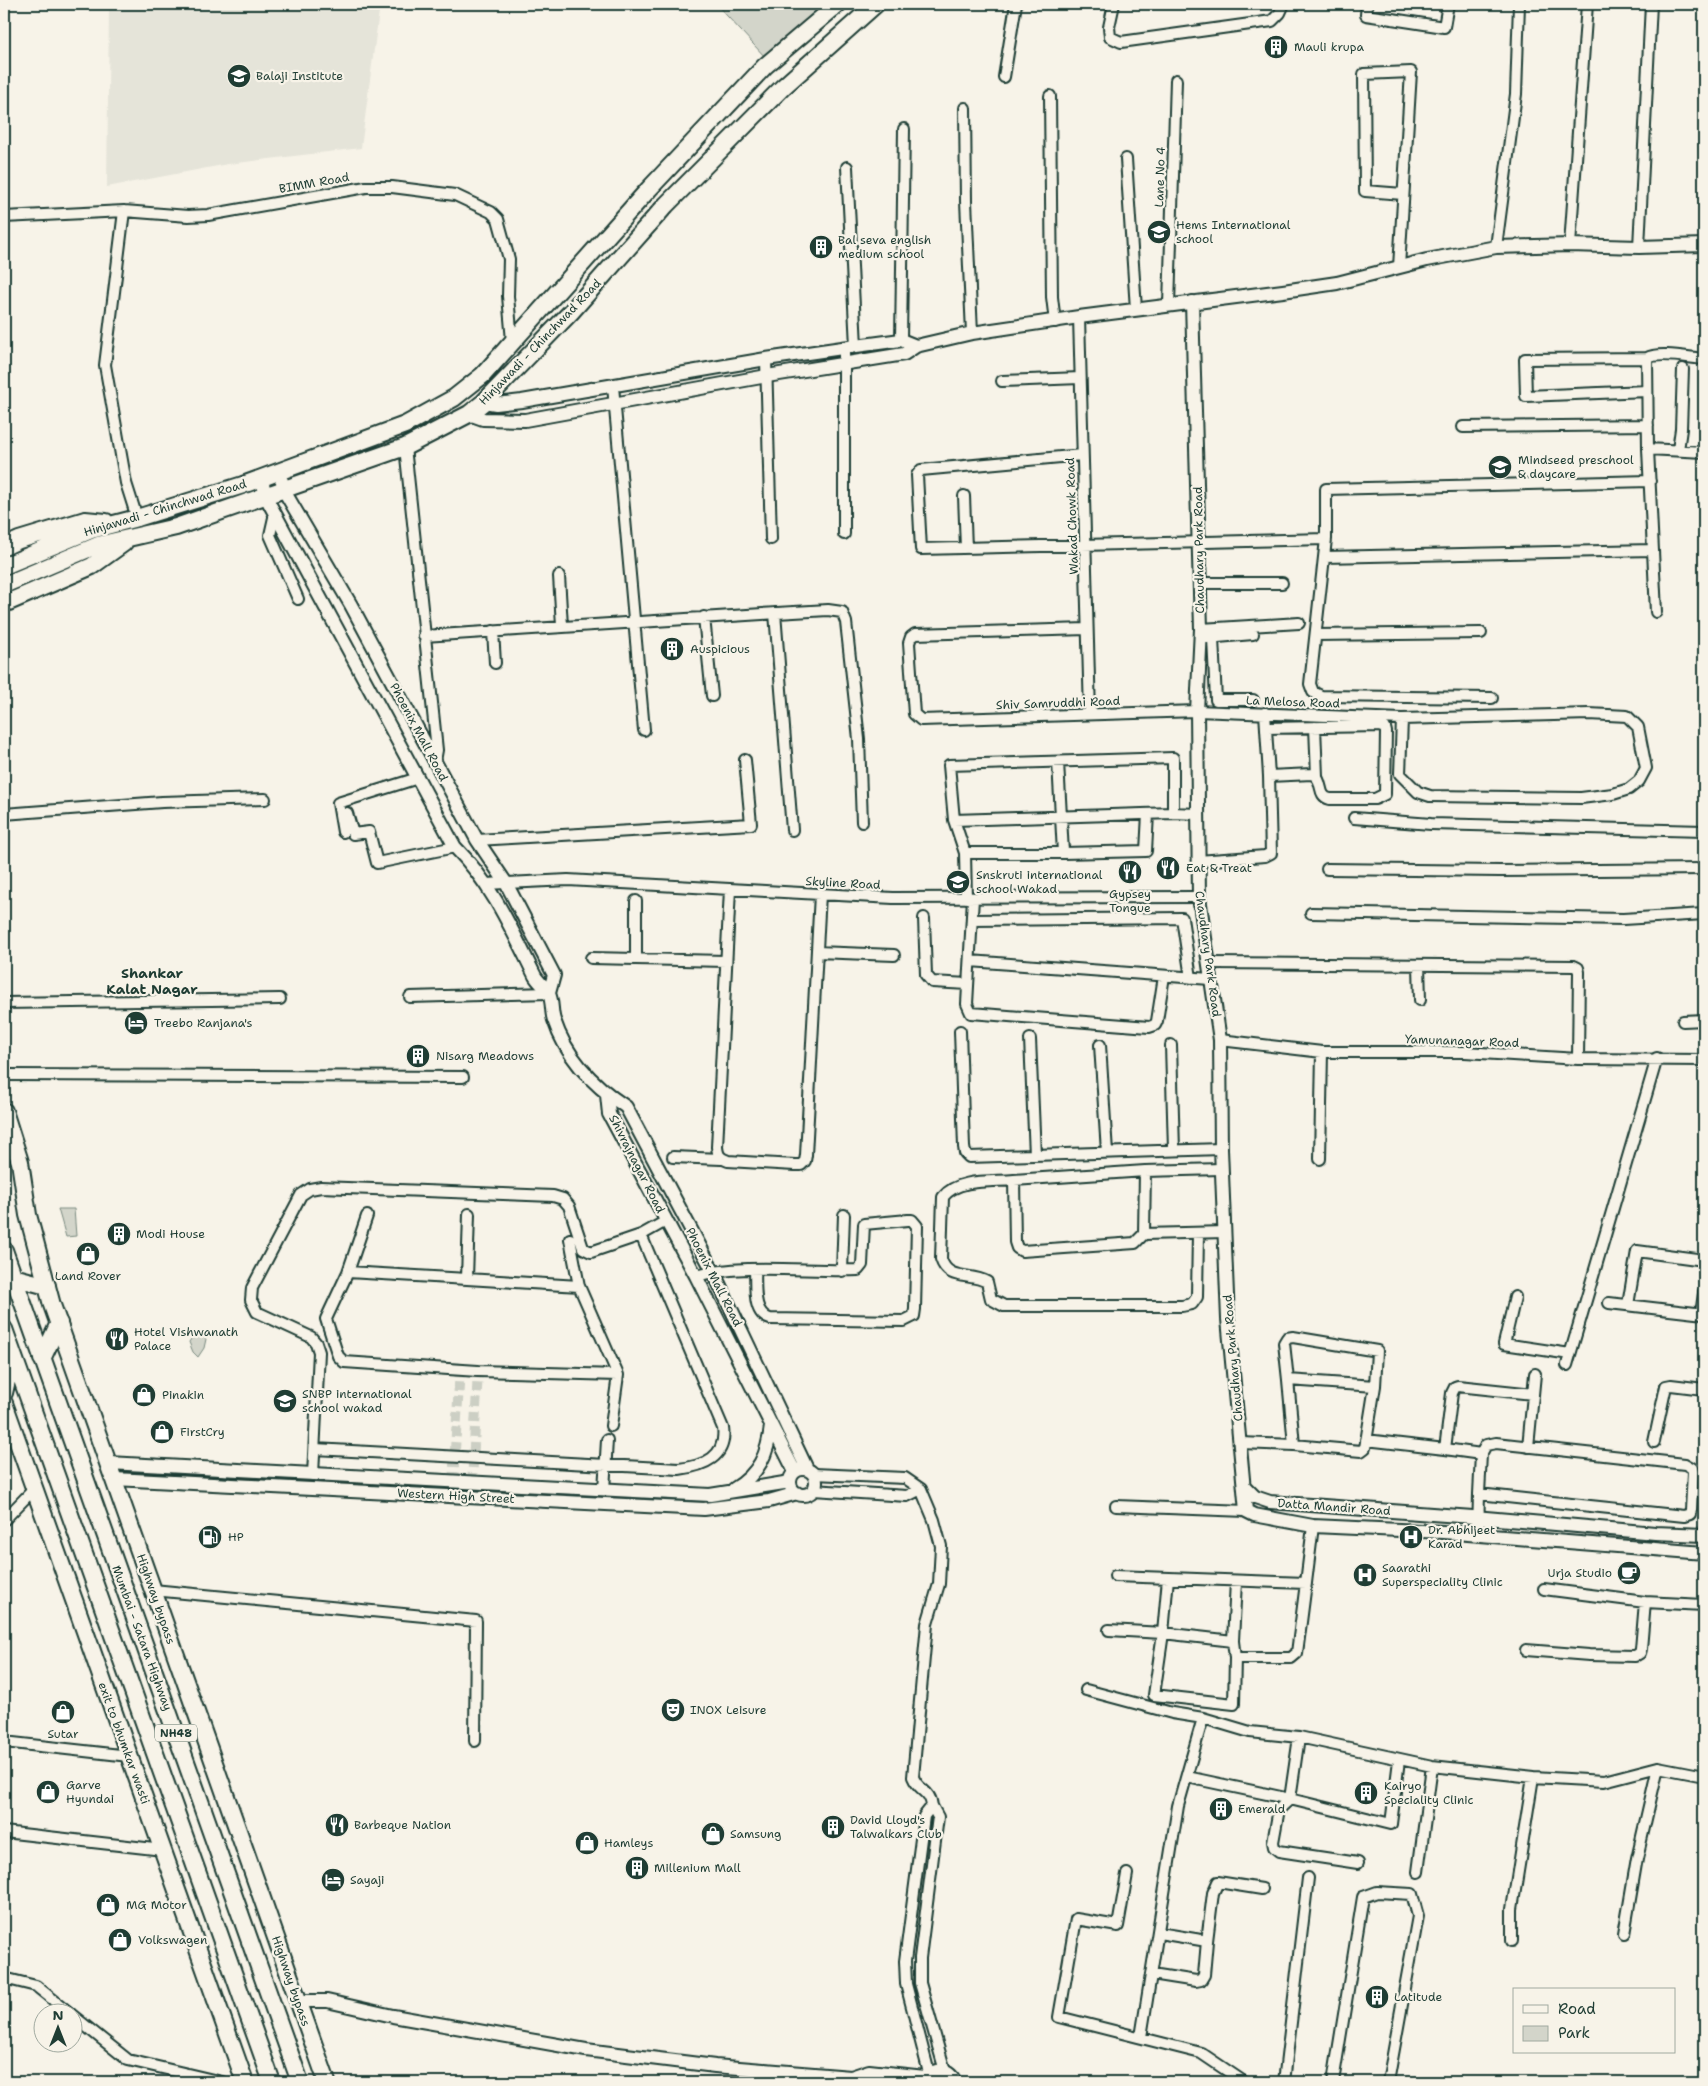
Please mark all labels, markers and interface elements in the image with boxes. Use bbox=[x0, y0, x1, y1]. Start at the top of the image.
building icon: Mauli krupa bbox=[1263, 34, 1289, 60]
place label: Mauli krupa bbox=[1294, 39, 1365, 55]
school or university icon: Balaji Institute bbox=[226, 63, 252, 89]
place label: Balaji Institute bbox=[256, 68, 343, 84]
street label: Lane No 4 bbox=[1151, 146, 1169, 208]
street label: BIMM Road bbox=[278, 169, 351, 197]
place label: Hems International school bbox=[1176, 217, 1291, 247]
school or university icon: Hems International school bbox=[1146, 219, 1172, 245]
place label: Bal seva english medium school bbox=[838, 232, 931, 262]
building icon: Bal seva english medium school bbox=[808, 234, 834, 260]
street label: Hinjawadi - Chinchwad Road bbox=[475, 275, 605, 409]
place label: Mindseed preschool & daycare bbox=[1518, 452, 1634, 482]
school or university icon: Mindseed preschool & daycare bbox=[1487, 454, 1513, 480]
street label: Wakad Chowk Road bbox=[1062, 457, 1082, 575]
street label: Hinjawadi - Chinchwad Road bbox=[82, 475, 249, 540]
street label: Chaudhary Park Road bbox=[1190, 486, 1208, 614]
building icon: Auspicious bbox=[659, 636, 685, 662]
place label: Auspicious bbox=[690, 641, 750, 657]
street label: Phoenix Mall Road bbox=[386, 680, 452, 784]
street label: La Melosa Road bbox=[1246, 692, 1341, 712]
street label: Shiv Samruddhi Road bbox=[996, 693, 1121, 713]
restaurant icon: Eat & Treat bbox=[1155, 855, 1181, 881]
restaurant icon: Gypsey Tongue bbox=[1117, 859, 1143, 885]
place label: Eat & Treat bbox=[1186, 860, 1252, 876]
place label: Snskruti international school Wakad bbox=[976, 867, 1103, 897]
school or university icon: Snskruti international school Wakad bbox=[945, 869, 971, 895]
street label: Skyline Road bbox=[805, 873, 881, 893]
place label: Gypsey Tongue bbox=[1109, 886, 1151, 916]
street label: Chaudhary Park Road bbox=[1191, 890, 1225, 1018]
district label: Shankar Kalat Nagar bbox=[106, 964, 198, 998]
hotel icon: Treebo Ranjana's bbox=[123, 1010, 149, 1036]
place label: Treebo Ranjana's bbox=[154, 1015, 252, 1031]
street label: Yamunanagar Road bbox=[1405, 1031, 1520, 1051]
building icon: Nisarg Meadows bbox=[405, 1043, 431, 1069]
place label: Nisarg Meadows bbox=[436, 1048, 534, 1064]
street label: Shivrajnagar Road bbox=[605, 1112, 669, 1216]
building icon: Modi House bbox=[106, 1221, 132, 1247]
street label: Phoenix Mall Road bbox=[682, 1225, 746, 1330]
place label: Modi House bbox=[136, 1226, 205, 1242]
shop icon: Land Rover bbox=[75, 1241, 101, 1267]
place label: Land Rover bbox=[55, 1268, 122, 1284]
street label: Chaudhary Park Road bbox=[1219, 1294, 1247, 1422]
place label: Hotel Vishwanath Palace bbox=[134, 1324, 238, 1354]
restaurant icon: Hotel Vishwanath Palace bbox=[104, 1326, 130, 1352]
shop icon: Pinakin bbox=[131, 1382, 157, 1408]
place label: SNBP international school wakad bbox=[302, 1386, 412, 1416]
place label: Pinakin bbox=[162, 1387, 204, 1403]
school or university icon: SNBP international school wakad bbox=[272, 1388, 298, 1414]
shop icon: FirstCry bbox=[149, 1419, 175, 1445]
place label: FirstCry bbox=[180, 1424, 225, 1440]
street label: Western High Street bbox=[397, 1485, 515, 1507]
street label: Datta Mandir Road bbox=[1277, 1495, 1391, 1519]
place label: Dr. Abhijeet Karad bbox=[1428, 1522, 1495, 1552]
fuel station icon: HP bbox=[197, 1524, 223, 1550]
hospital icon: Dr. Abhijeet Karad bbox=[1398, 1524, 1424, 1550]
place label: HP bbox=[228, 1529, 244, 1545]
street label: Highway bypass bbox=[133, 1552, 179, 1646]
place label: Saarathi Superspeciality Clinic bbox=[1382, 1560, 1503, 1590]
cafe icon: Urja Studio bbox=[1616, 1560, 1642, 1586]
hospital icon: Saarathi Superspeciality Clinic bbox=[1352, 1562, 1378, 1588]
street label: Mumbai - Satara Highway bbox=[108, 1563, 176, 1713]
place label: Urja Studio bbox=[1548, 1565, 1612, 1581]
street label: exit to bhumkar wasti bbox=[94, 1680, 154, 1806]
theatre icon: INOX Leisure bbox=[660, 1697, 686, 1723]
shop icon: Sutar bbox=[50, 1699, 76, 1725]
place label: INOX Leisure bbox=[690, 1702, 767, 1718]
road number: NH48 bbox=[155, 1725, 197, 1742]
place label: Sutar bbox=[47, 1726, 79, 1742]
place label: Garve Hyundai bbox=[66, 1777, 114, 1807]
place label: Kairyo Speciality Clinic bbox=[1384, 1778, 1474, 1808]
shop icon: Garve Hyundai bbox=[35, 1779, 61, 1805]
building icon: Kairyo Speciality Clinic bbox=[1353, 1780, 1379, 1806]
building icon: Emerald bbox=[1208, 1796, 1234, 1822]
place label: Emerald bbox=[1238, 1801, 1286, 1817]
restaurant icon: Barbeque Nation bbox=[324, 1812, 350, 1838]
place label: David Lloyd's Talwalkars Club bbox=[850, 1812, 942, 1842]
building icon: David Lloyd's Talwalkars Club bbox=[820, 1814, 846, 1840]
place label: Barbeque Nation bbox=[354, 1817, 451, 1833]
shop icon: Samsung bbox=[700, 1821, 726, 1847]
place label: Samsung bbox=[730, 1826, 781, 1842]
shop icon: Hamleys bbox=[574, 1830, 600, 1856]
place label: Hamleys bbox=[604, 1835, 653, 1851]
building icon: Millenium Mall bbox=[624, 1855, 650, 1881]
place label: Millenium Mall bbox=[654, 1860, 741, 1876]
hotel icon: Sayaji bbox=[320, 1867, 346, 1893]
place label: Sayaji bbox=[350, 1872, 385, 1888]
shop icon: MG Motor bbox=[95, 1892, 121, 1918]
place label: MG Motor bbox=[126, 1897, 187, 1913]
shop icon: Volkswagen bbox=[107, 1927, 133, 1953]
place label: Volkswagen bbox=[138, 1932, 207, 1948]
street label: Highway bypass bbox=[268, 1934, 314, 2028]
building icon: Latitude bbox=[1364, 1984, 1390, 2010]
legend bbox=[1513, 1988, 1676, 2054]
place label: Latitude bbox=[1394, 1989, 1442, 2005]
text: Road bbox=[1558, 1999, 1596, 2019]
north arrow bbox=[32, 2004, 82, 2054]
text: N bbox=[52, 2006, 64, 2024]
text: Park bbox=[1558, 2023, 1590, 2043]

